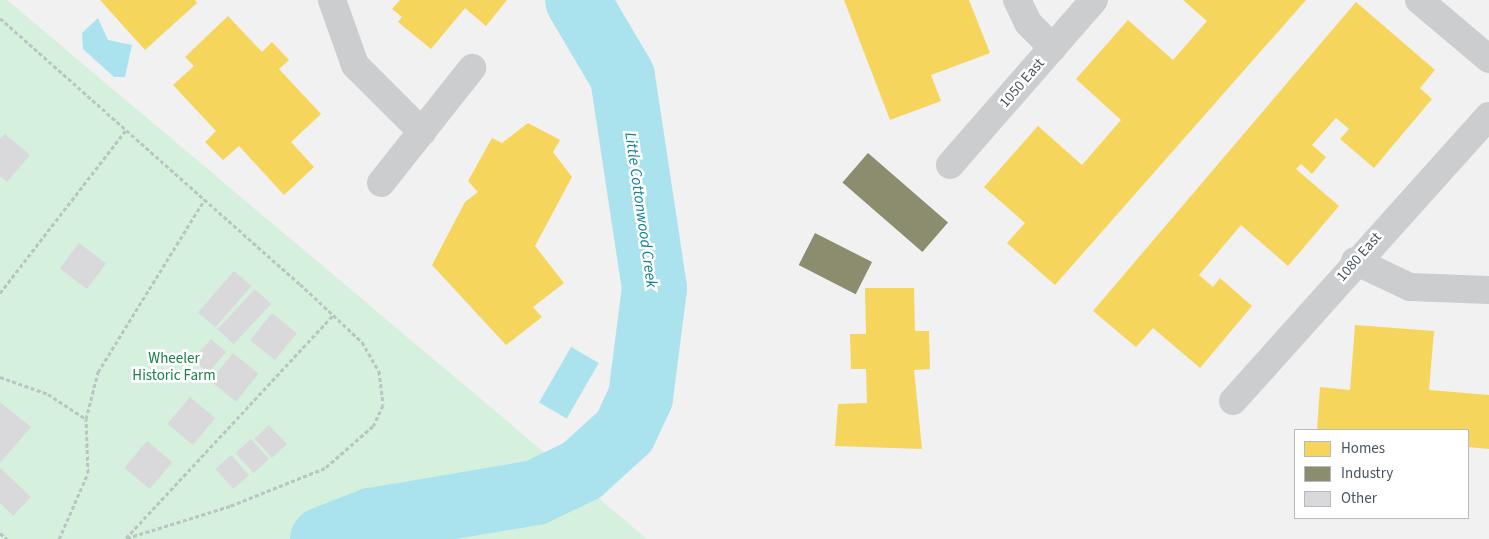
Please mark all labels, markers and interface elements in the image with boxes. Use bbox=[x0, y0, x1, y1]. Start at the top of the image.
street label: 1050 East bbox=[996, 55, 1048, 111]
water label: Little Cottonwood Creek bbox=[621, 131, 661, 289]
street label: 1080 East bbox=[1333, 229, 1385, 285]
park label: Wheeler Historic Farm bbox=[132, 349, 216, 384]
legend bbox=[1294, 429, 1469, 519]
text: Homes bbox=[1341, 438, 1385, 459]
text: Industry bbox=[1341, 463, 1393, 484]
text: Other bbox=[1341, 488, 1377, 509]

